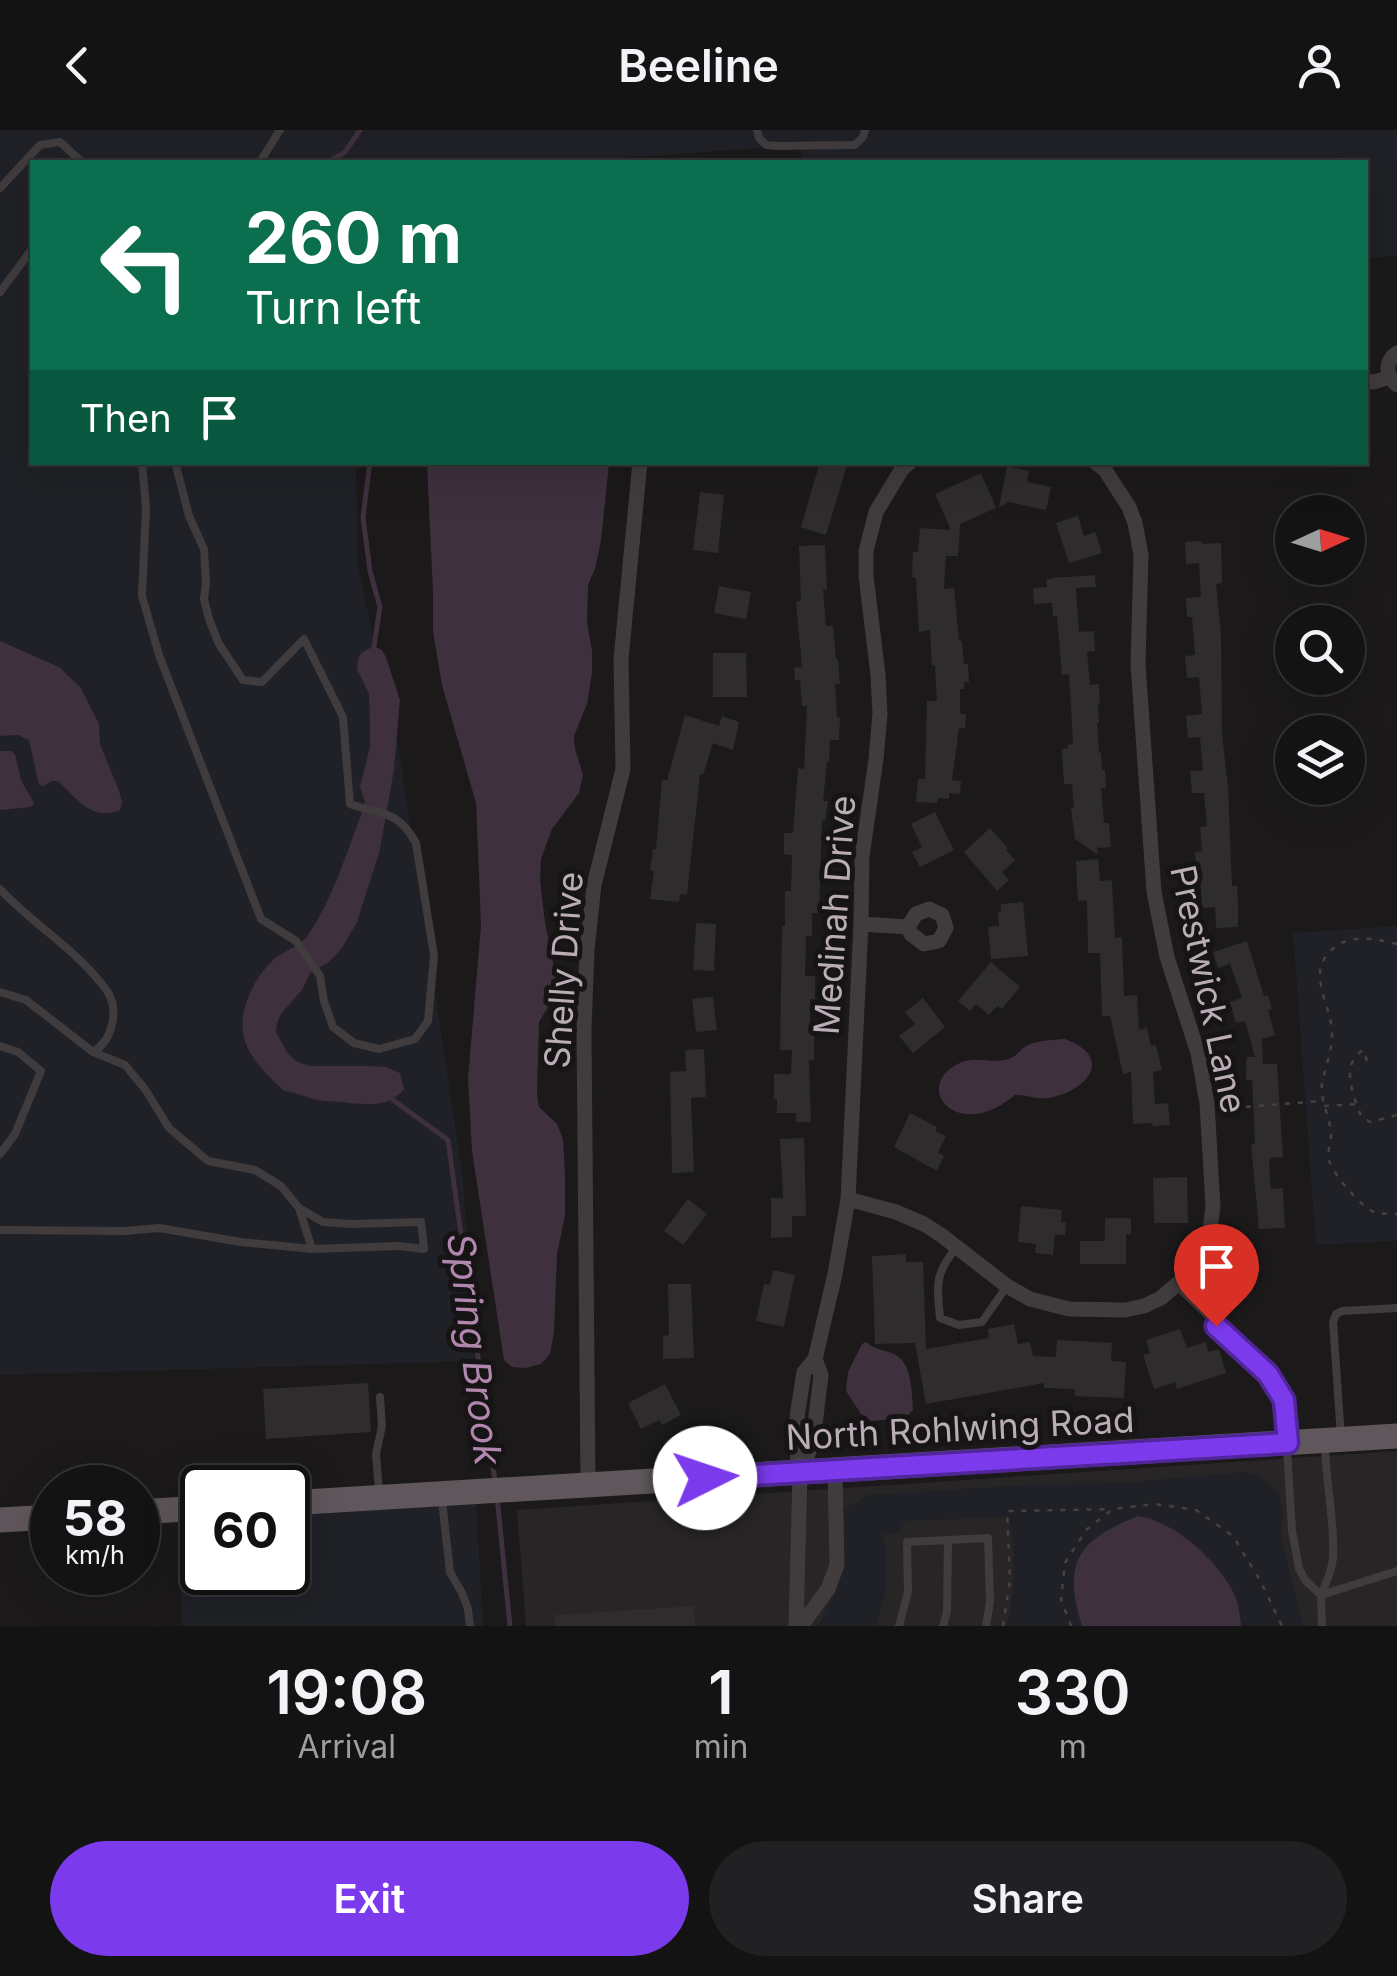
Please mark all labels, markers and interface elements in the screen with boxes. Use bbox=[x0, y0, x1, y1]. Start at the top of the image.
icon: back bbox=[50, 38, 105, 93]
text: Beeline bbox=[618, 38, 779, 93]
icon: person bbox=[1292, 38, 1347, 93]
text: 260 m bbox=[245, 195, 462, 280]
icon: left bbox=[80, 200, 210, 330]
text: Turn left bbox=[245, 280, 421, 335]
icon: arrive bbox=[192, 390, 247, 445]
text: Then bbox=[80, 395, 172, 441]
north arrow bbox=[1275, 495, 1365, 585]
map controls bbox=[1275, 495, 1365, 805]
button: search bbox=[1275, 605, 1365, 695]
button: layers bbox=[1275, 715, 1365, 805]
street label: Medinah Drive bbox=[805, 794, 863, 1036]
street label: Prestwick Lane bbox=[1162, 861, 1256, 1117]
street label: Shelly Drive bbox=[535, 870, 591, 1070]
pin bbox=[1174, 1224, 1259, 1327]
water label: Spring Brook bbox=[438, 1230, 512, 1469]
icon: arrive bbox=[1189, 1239, 1244, 1294]
street label: North Rohlwing Road bbox=[785, 1398, 1135, 1458]
position arrow bbox=[653, 1426, 757, 1530]
speed limit sign: 60 bbox=[180, 1465, 310, 1595]
text: 58 bbox=[63, 1488, 127, 1548]
text: km/h bbox=[65, 1540, 125, 1570]
text: 19:08 bbox=[266, 1656, 427, 1728]
text: 1 bbox=[708, 1656, 734, 1728]
text: 330 bbox=[1015, 1656, 1131, 1728]
text: Arrival bbox=[298, 1727, 396, 1766]
text: min bbox=[694, 1727, 748, 1766]
text: m bbox=[1059, 1727, 1087, 1766]
button: Exit bbox=[50, 1841, 689, 1956]
button: Share bbox=[709, 1841, 1347, 1956]

